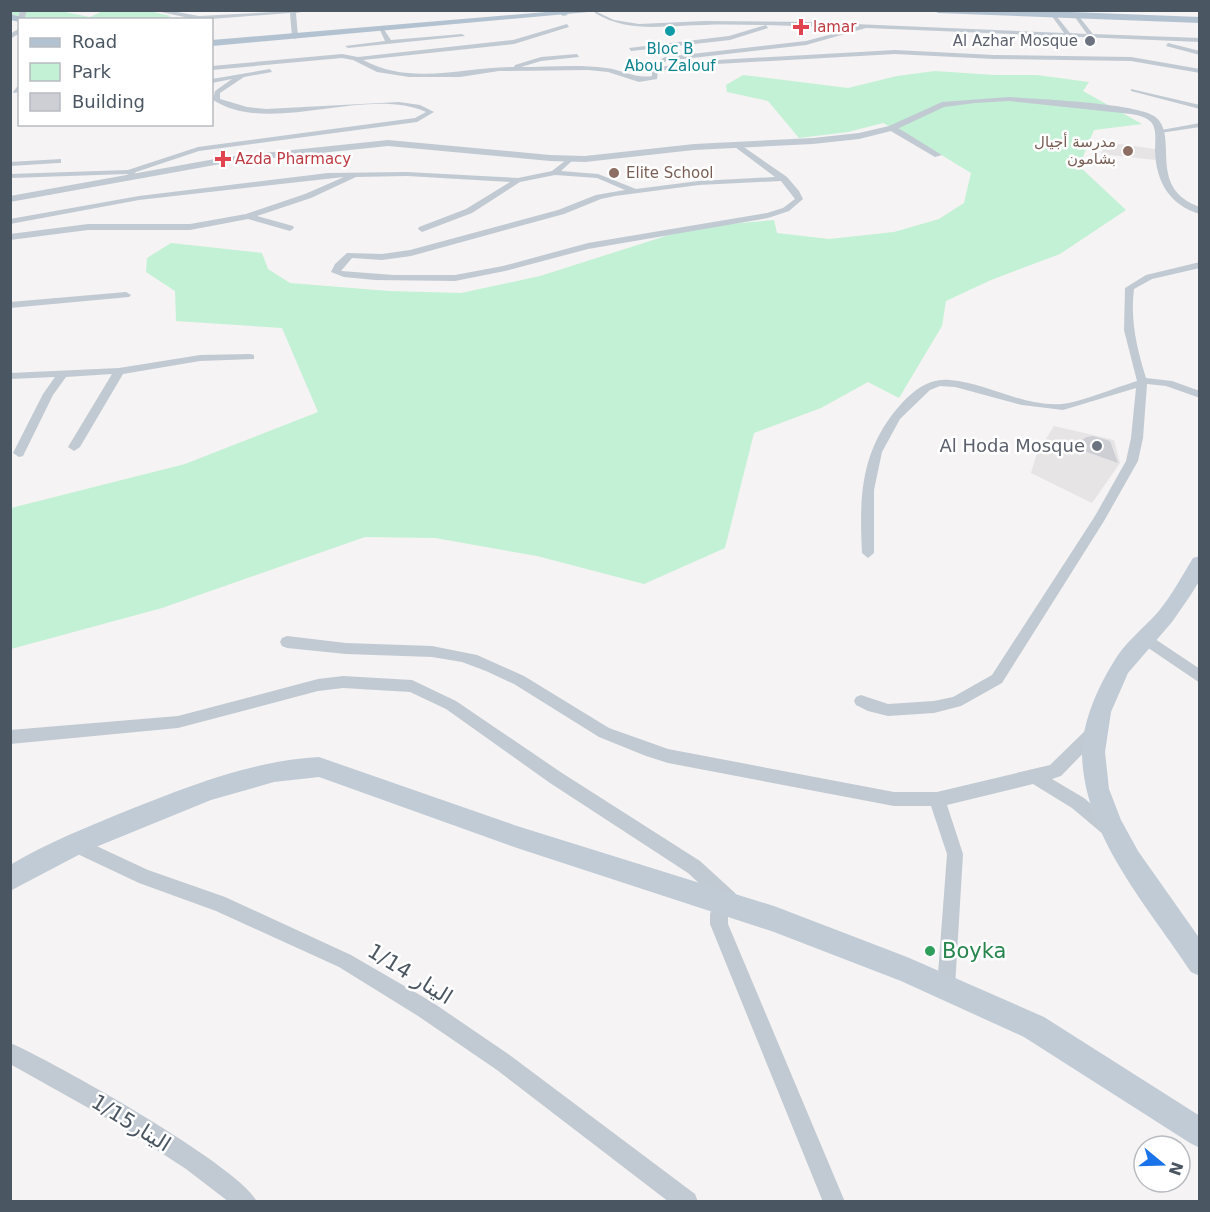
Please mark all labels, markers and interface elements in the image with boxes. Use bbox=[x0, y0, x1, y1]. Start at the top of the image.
legend bbox=[18, 18, 213, 126]
place label: lamar bbox=[813, 18, 857, 36]
marker: lamar bbox=[794, 20, 808, 34]
marker: Bloc B Abou Zalouf bbox=[663, 24, 677, 38]
text: Road bbox=[72, 31, 117, 52]
place label: Al Azhar Mosque bbox=[953, 32, 1078, 50]
marker: Al Azhar Mosque bbox=[1083, 34, 1097, 48]
place label: Bloc B Abou Zalouf bbox=[625, 40, 716, 75]
text: Park bbox=[72, 61, 111, 82]
text: Building bbox=[72, 91, 145, 112]
place label: مدرسة أجيال بشامون bbox=[1034, 132, 1116, 168]
marker: مدرسة أجيال بشامون bbox=[1121, 144, 1135, 158]
place label: Azda Pharmacy bbox=[235, 150, 351, 168]
marker: Azda Pharmacy bbox=[216, 152, 230, 166]
place label: Elite School bbox=[626, 164, 714, 182]
marker: Elite School bbox=[607, 166, 621, 180]
place label: Al Hoda Mosque bbox=[939, 435, 1085, 456]
marker: Al Hoda Mosque bbox=[1090, 439, 1104, 453]
street label: الينار 1/14 bbox=[363, 939, 457, 1009]
place label: Boyka bbox=[942, 939, 1006, 963]
marker: Boyka bbox=[923, 944, 937, 958]
street label: الينار1/15 bbox=[87, 1089, 175, 1157]
north arrow bbox=[1132, 1134, 1192, 1194]
text: N bbox=[1165, 1159, 1187, 1178]

